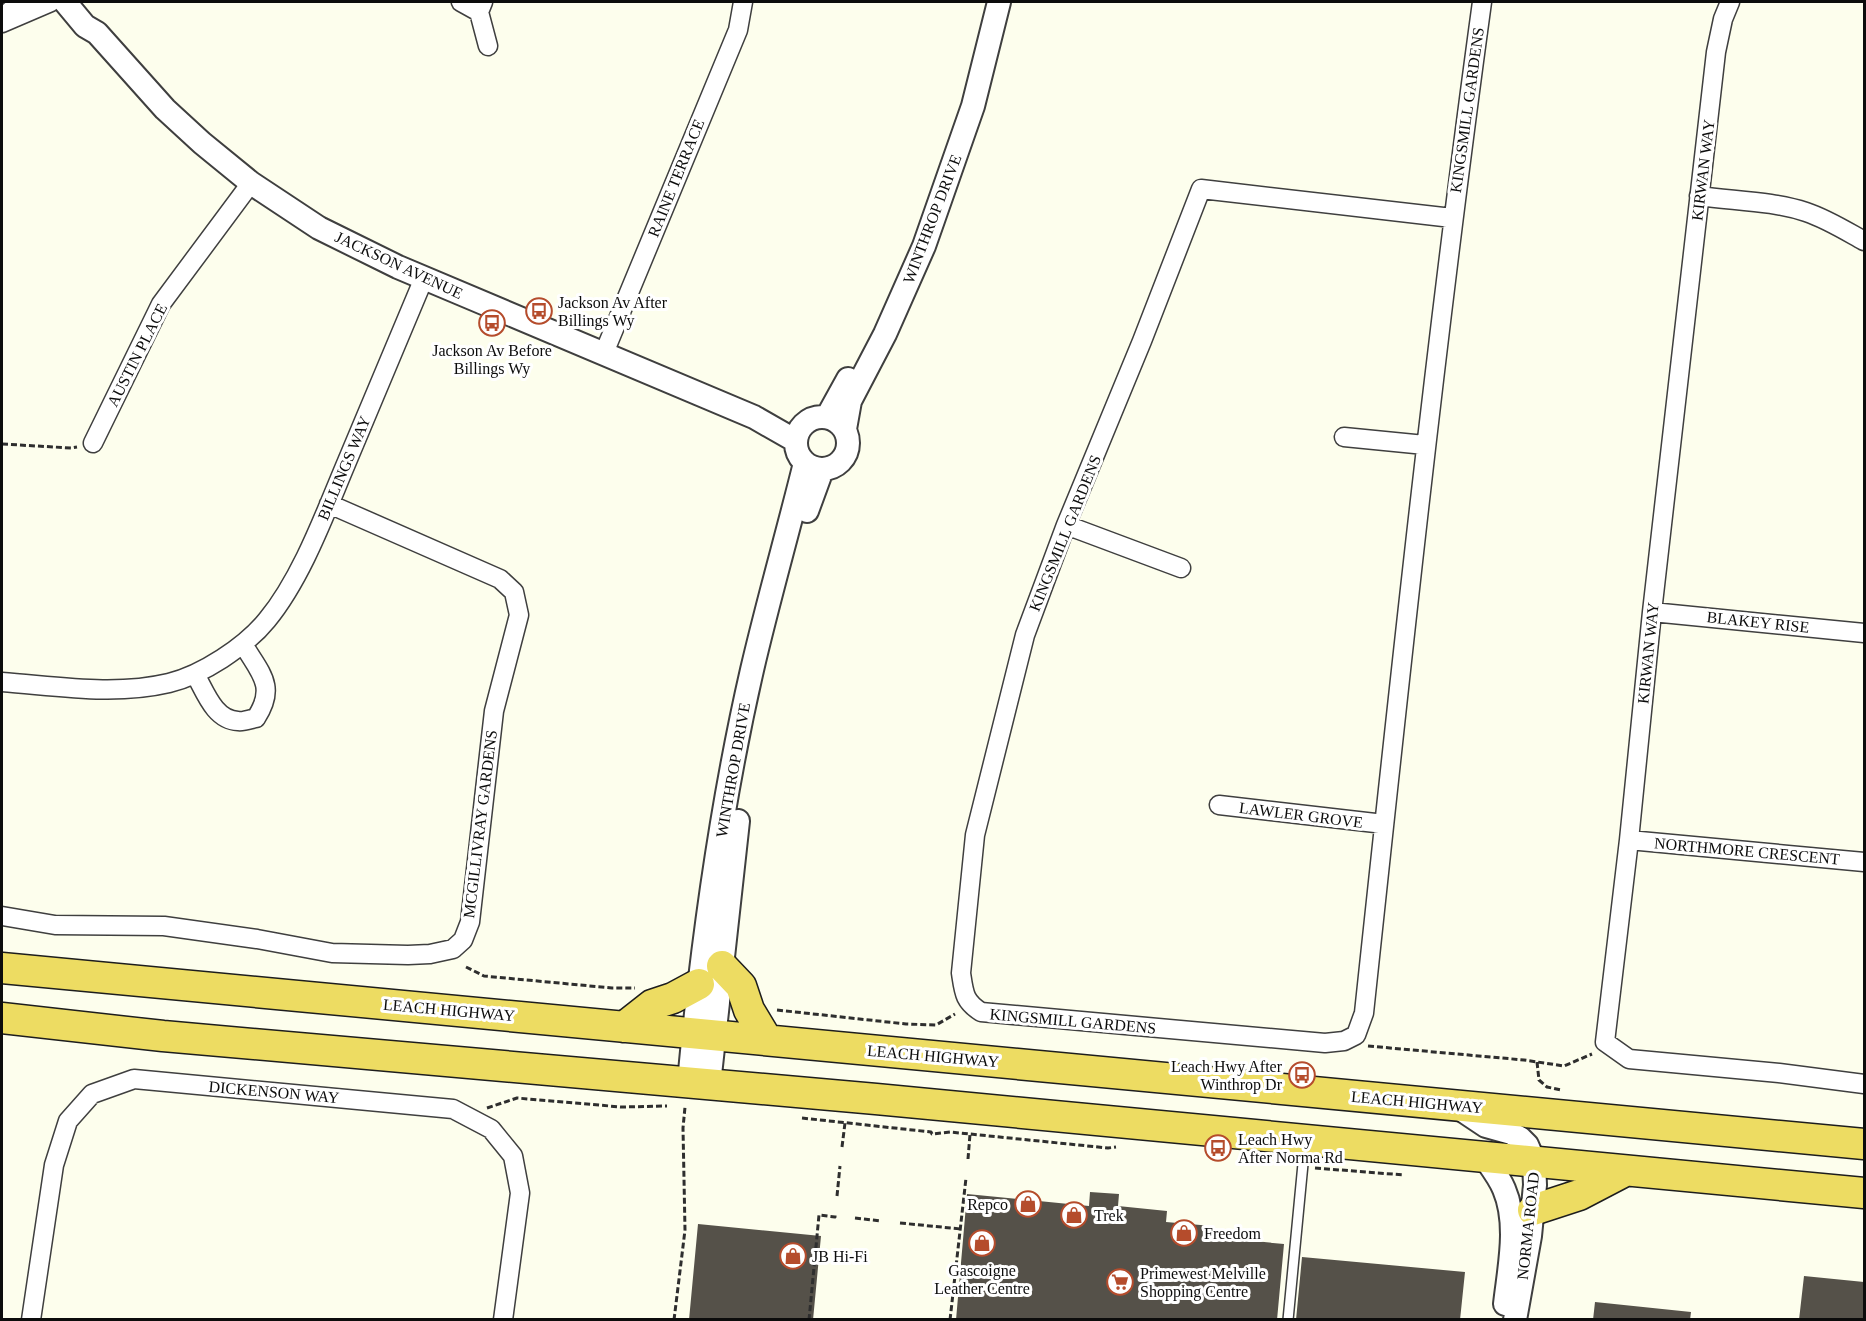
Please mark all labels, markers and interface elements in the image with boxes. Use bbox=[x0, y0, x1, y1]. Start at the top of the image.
street label: KINGSMILL GARDENS bbox=[1447, 26, 1487, 194]
street label: RAINE TERRACE bbox=[645, 117, 707, 239]
street label: KIRWAN WAY bbox=[1688, 118, 1718, 222]
street label: WINTHROP DRIVE bbox=[900, 152, 964, 286]
street label: JACKSON AVENUE bbox=[332, 228, 466, 302]
place label: Jackson Av After Billings Wy bbox=[558, 294, 668, 330]
bus stop icon: Jackson Av After Billings Wy bbox=[524, 296, 554, 326]
street label: AUSTIN PLACE bbox=[104, 301, 170, 409]
bus stop icon: Jackson Av Before Billings Wy bbox=[477, 308, 507, 338]
place label: Jackson Av Before Billings Wy bbox=[432, 342, 552, 378]
street label: BILLINGS WAY bbox=[314, 413, 374, 523]
street label: KINGSMILL GARDENS bbox=[1026, 452, 1104, 614]
street label: KIRWAN WAY bbox=[1634, 601, 1662, 705]
street label: BLAKEY RISE bbox=[1706, 608, 1810, 636]
street label: WINTHROP DRIVE bbox=[713, 701, 753, 839]
street label: MCGILLIVRAY GARDENS bbox=[460, 729, 500, 919]
street label: LAWLER GROVE bbox=[1238, 799, 1364, 831]
street label: NORTHMORE CRESCENT bbox=[1654, 834, 1841, 868]
street label: LEACH HIGHWAY bbox=[382, 996, 516, 1024]
street label: KINGSMILL GARDENS bbox=[989, 1005, 1157, 1037]
street label: LEACH HIGHWAY bbox=[866, 1042, 1000, 1070]
place label: Leach Hwy After Winthrop Dr bbox=[1171, 1058, 1283, 1094]
bus stop icon: Leach Hwy After Winthrop Dr bbox=[1287, 1060, 1317, 1090]
street label: DICKENSON WAY bbox=[208, 1078, 340, 1106]
street label: LEACH HIGHWAY bbox=[1350, 1088, 1484, 1116]
place label: Leach Hwy After Norma Rd bbox=[1238, 1131, 1343, 1166]
bus stop icon: Leach Hwy After Norma Rd bbox=[1203, 1133, 1233, 1163]
street label: NORMA ROAD bbox=[1514, 1171, 1542, 1281]
shop icon: Repco bbox=[1013, 1189, 1043, 1219]
place label: Repco bbox=[967, 1196, 1008, 1214]
shop icon: Trek bbox=[1059, 1200, 1089, 1230]
place label: Trek bbox=[1094, 1207, 1124, 1224]
shop icon: Freedom bbox=[1169, 1218, 1199, 1248]
place label: Freedom bbox=[1204, 1225, 1261, 1242]
shop icon: Gascoigne Leather Centre bbox=[967, 1228, 997, 1258]
shop icon: JB Hi-Fi bbox=[778, 1241, 808, 1271]
place label: JB Hi-Fi bbox=[812, 1248, 868, 1265]
place label: Gascoigne Leather Centre bbox=[934, 1262, 1030, 1297]
place label: Primewest Melville Shopping Centre bbox=[1140, 1265, 1266, 1301]
supermarket icon: Primewest Melville Shopping Centre bbox=[1105, 1267, 1135, 1297]

